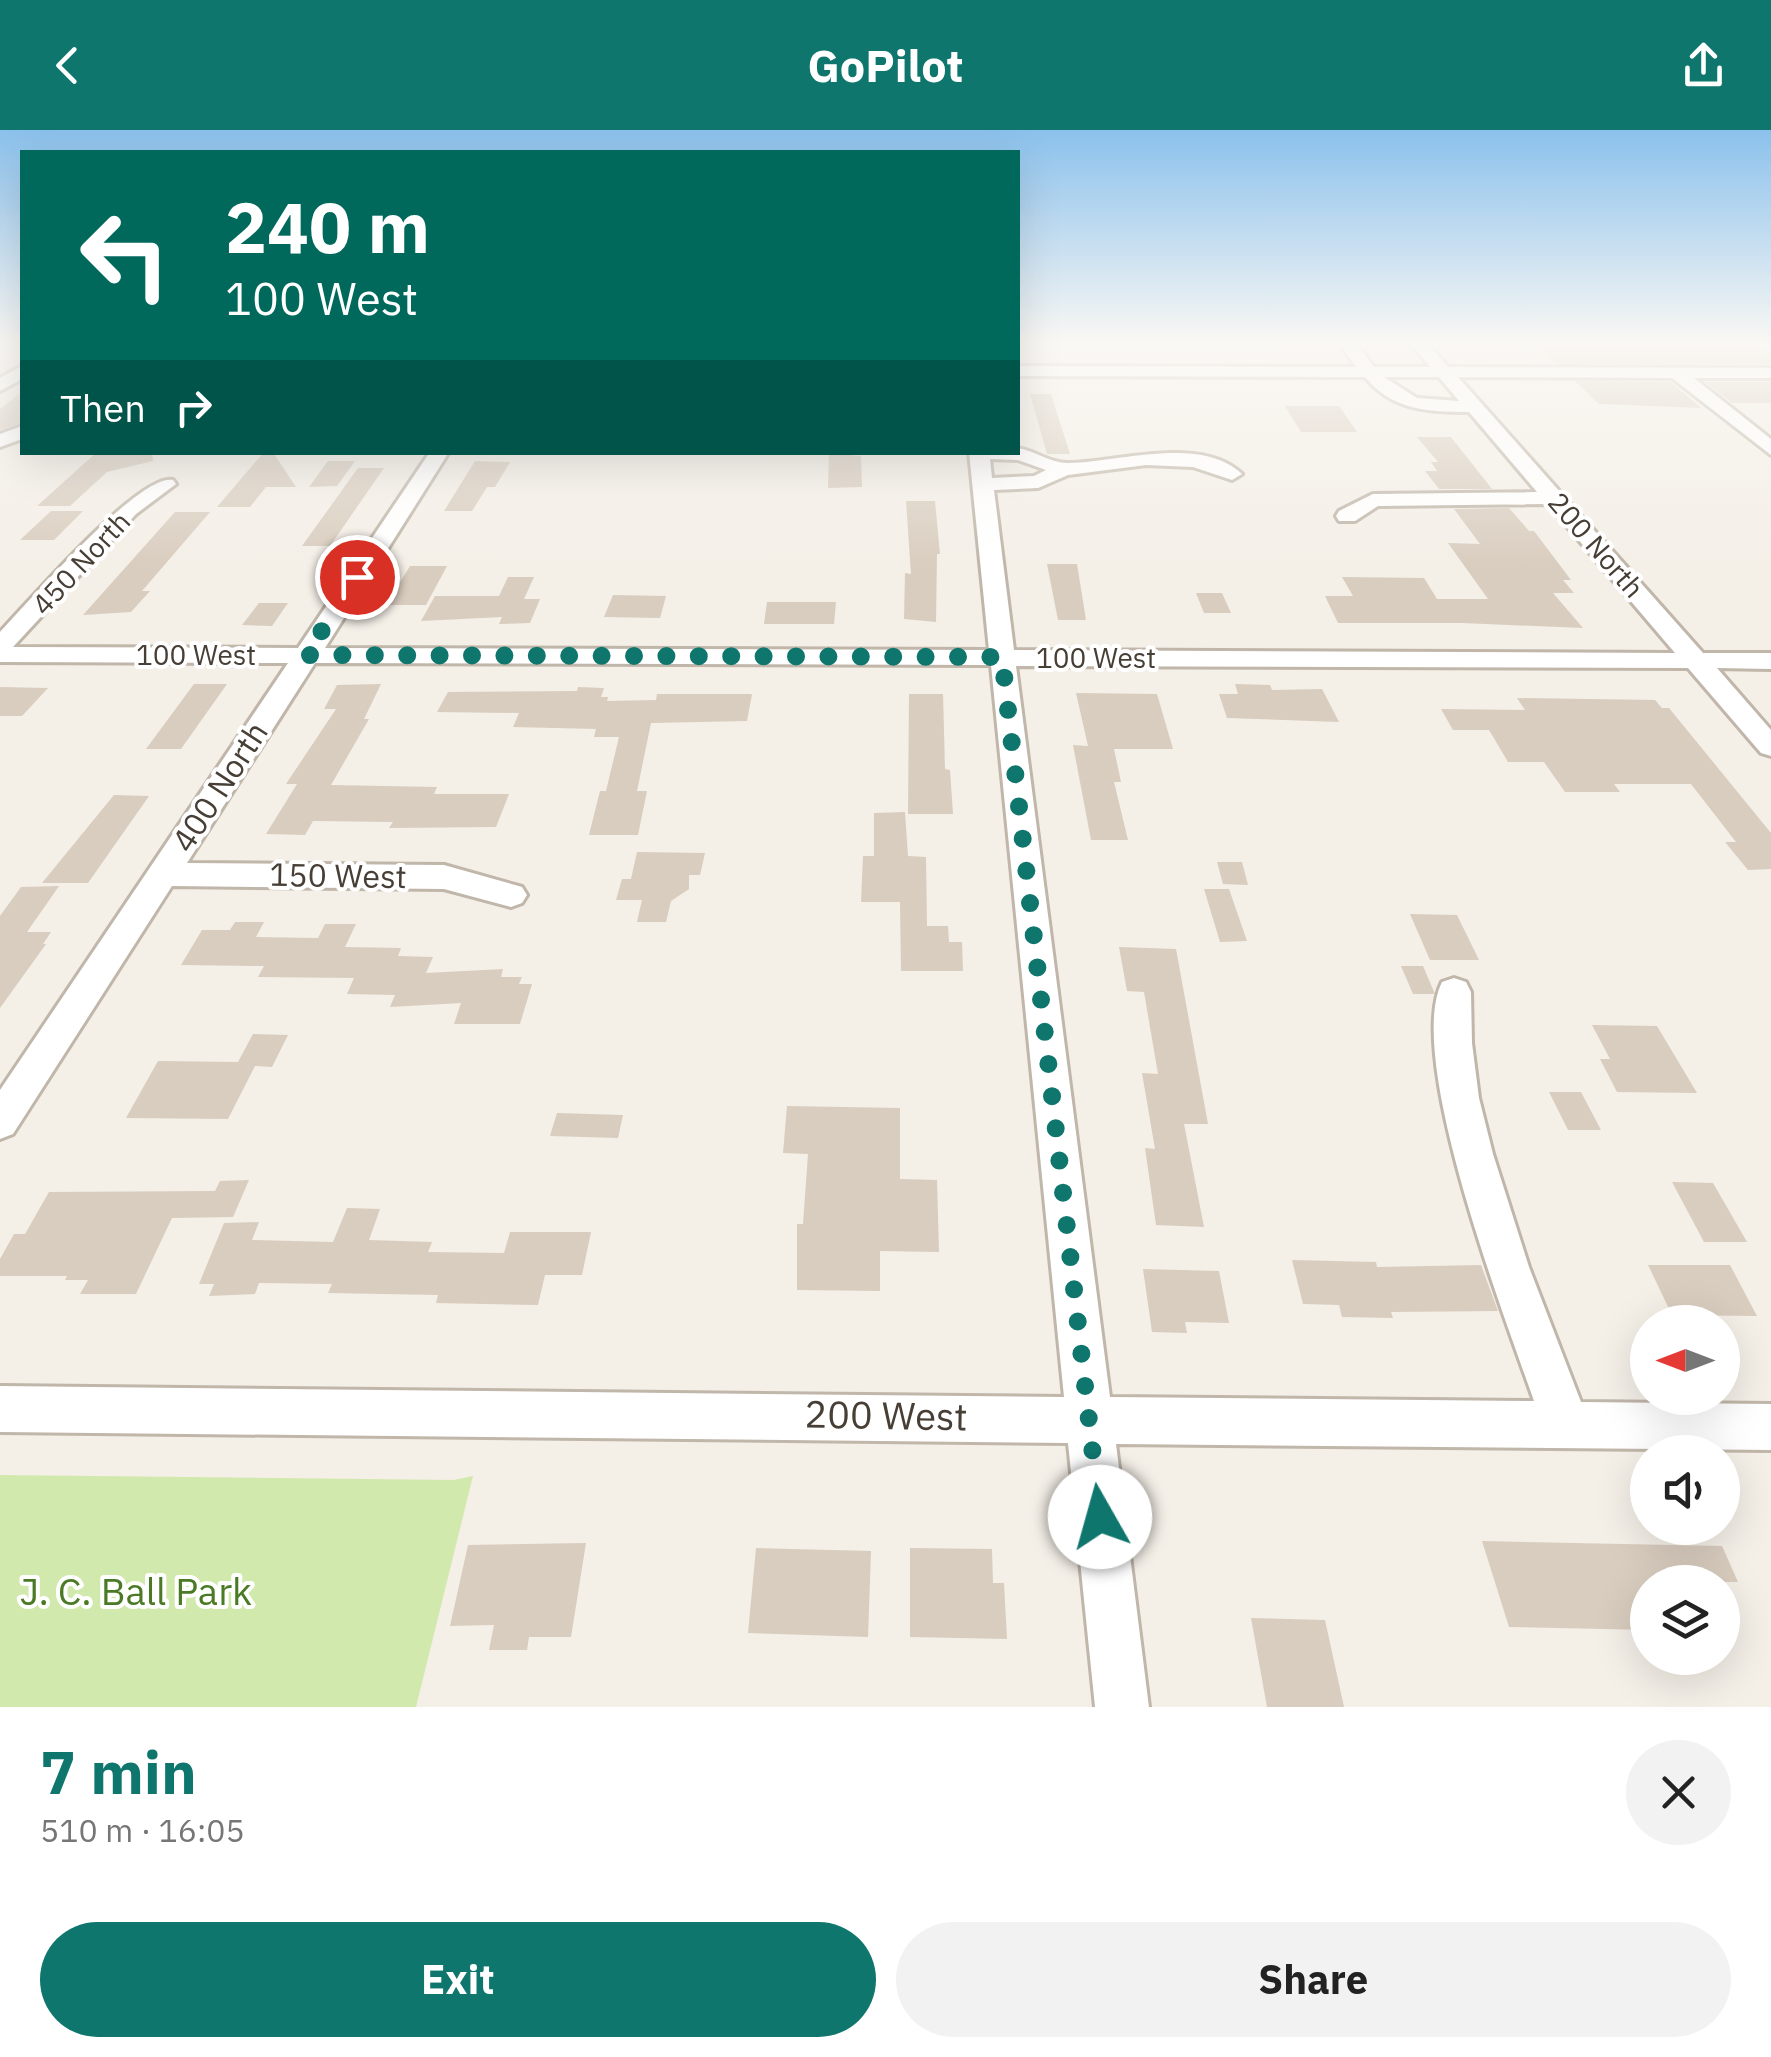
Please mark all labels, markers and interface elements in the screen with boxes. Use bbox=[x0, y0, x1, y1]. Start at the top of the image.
text: GoPilot bbox=[807, 36, 964, 94]
icon: back bbox=[40, 38, 95, 93]
icon: share bbox=[1676, 38, 1731, 93]
text: 240 m bbox=[225, 181, 430, 272]
icon: left bbox=[60, 190, 190, 320]
text: 100 West bbox=[225, 269, 418, 327]
icon: right bbox=[166, 380, 221, 435]
text: Then bbox=[60, 383, 146, 432]
street label: 200 North bbox=[1540, 484, 1653, 605]
street label: 450 North bbox=[23, 503, 138, 622]
pin bbox=[315, 535, 400, 620]
icon: arrive bbox=[330, 550, 385, 605]
street label: 100 West bbox=[136, 636, 256, 673]
street label: 100 West bbox=[1036, 639, 1156, 676]
street label: 400 North bbox=[162, 713, 277, 860]
street label: 150 West bbox=[269, 853, 407, 897]
north arrow bbox=[1630, 1305, 1740, 1415]
map controls bbox=[1630, 1305, 1740, 1675]
street label: 200 West bbox=[804, 1389, 968, 1440]
button: sound bbox=[1630, 1435, 1740, 1545]
position arrow bbox=[1048, 1465, 1152, 1569]
button: layers bbox=[1630, 1565, 1740, 1675]
park label: J. C. Ball Park bbox=[20, 1566, 252, 1615]
text: 7 min bbox=[40, 1732, 197, 1811]
button: close bbox=[1626, 1740, 1731, 1845]
text: 510 m · 16:05 bbox=[40, 1809, 245, 1851]
button: Exit bbox=[40, 1922, 876, 2037]
button: Share bbox=[896, 1922, 1731, 2037]

